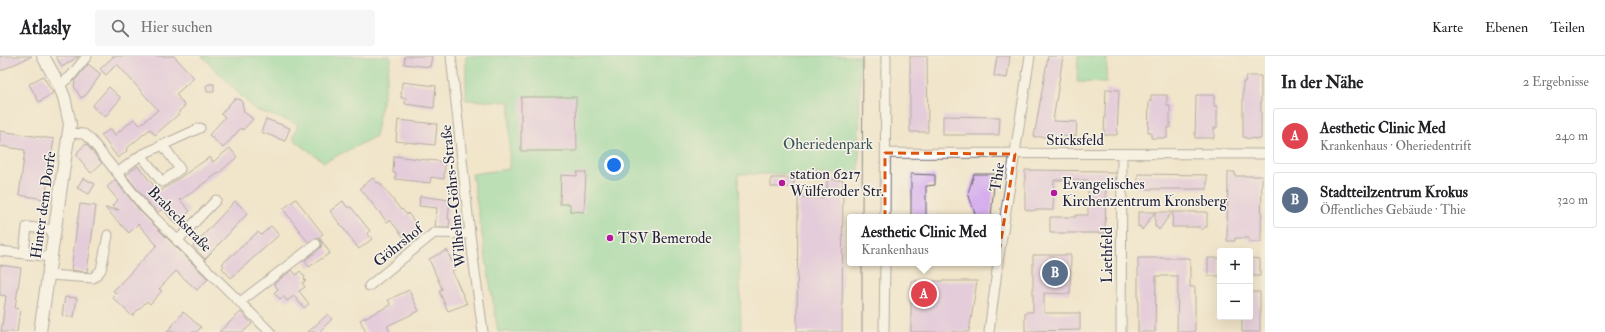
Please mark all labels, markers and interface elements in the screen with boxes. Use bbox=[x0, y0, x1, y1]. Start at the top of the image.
search box bbox=[95, 10, 375, 46]
text: Atlasly bbox=[20, 16, 71, 40]
icon: search bbox=[109, 17, 131, 39]
text: Hier suchen bbox=[141, 18, 213, 37]
text: Karte bbox=[1432, 19, 1463, 36]
text: Ebenen bbox=[1485, 19, 1528, 36]
text: Teilen bbox=[1550, 19, 1585, 36]
text: In der Nähe bbox=[1281, 72, 1363, 93]
text: 2 Ergebnisse bbox=[1523, 74, 1589, 90]
text: Aesthetic Clinic Med bbox=[1320, 119, 1446, 138]
street label: Wilhelm-Göhrs-Straße bbox=[437, 124, 471, 269]
text: A bbox=[1291, 128, 1299, 144]
text: 240 m bbox=[1555, 128, 1588, 144]
street label: Sticksfeld bbox=[1046, 131, 1104, 150]
park label: Oheriedenpark bbox=[783, 135, 873, 155]
text: Krankenhaus · Oheriedentrift bbox=[1320, 138, 1471, 154]
street label: Hinter dem Dorfe bbox=[27, 150, 60, 260]
your location bbox=[604, 155, 624, 175]
street label: Thie bbox=[986, 161, 1009, 193]
place label: station 6217 Wülferoder Str. bbox=[789, 165, 884, 201]
place label: Evangelisches Kirchenzentrum Kronsberg bbox=[1062, 175, 1227, 211]
marker: station 6217 Wülferoder Str. bbox=[777, 178, 787, 188]
street label: Brabeckstraße bbox=[144, 182, 216, 256]
text: Stadtteilzentrum Krokus bbox=[1320, 183, 1468, 202]
marker: Evangelisches Kirchenzentrum Kronsberg bbox=[1049, 188, 1059, 198]
text: B bbox=[1291, 192, 1299, 208]
text: 320 m bbox=[1557, 192, 1588, 208]
text: Öffentliches Gebäude · Thie bbox=[1320, 202, 1466, 218]
popup bbox=[847, 214, 1001, 266]
street label: Göhrshof bbox=[370, 218, 429, 271]
text: Aesthetic Clinic Med bbox=[861, 223, 987, 242]
street label: Liethfeld bbox=[1098, 226, 1117, 283]
place label: TSV Bemerode bbox=[618, 229, 712, 248]
marker: TSV Bemerode bbox=[605, 233, 615, 243]
text: Krankenhaus bbox=[861, 242, 929, 258]
map controls bbox=[1217, 248, 1253, 320]
button: + bbox=[1217, 248, 1253, 284]
pin: B bbox=[1042, 258, 1068, 288]
pin: A bbox=[911, 279, 937, 309]
button: − bbox=[1217, 284, 1253, 320]

